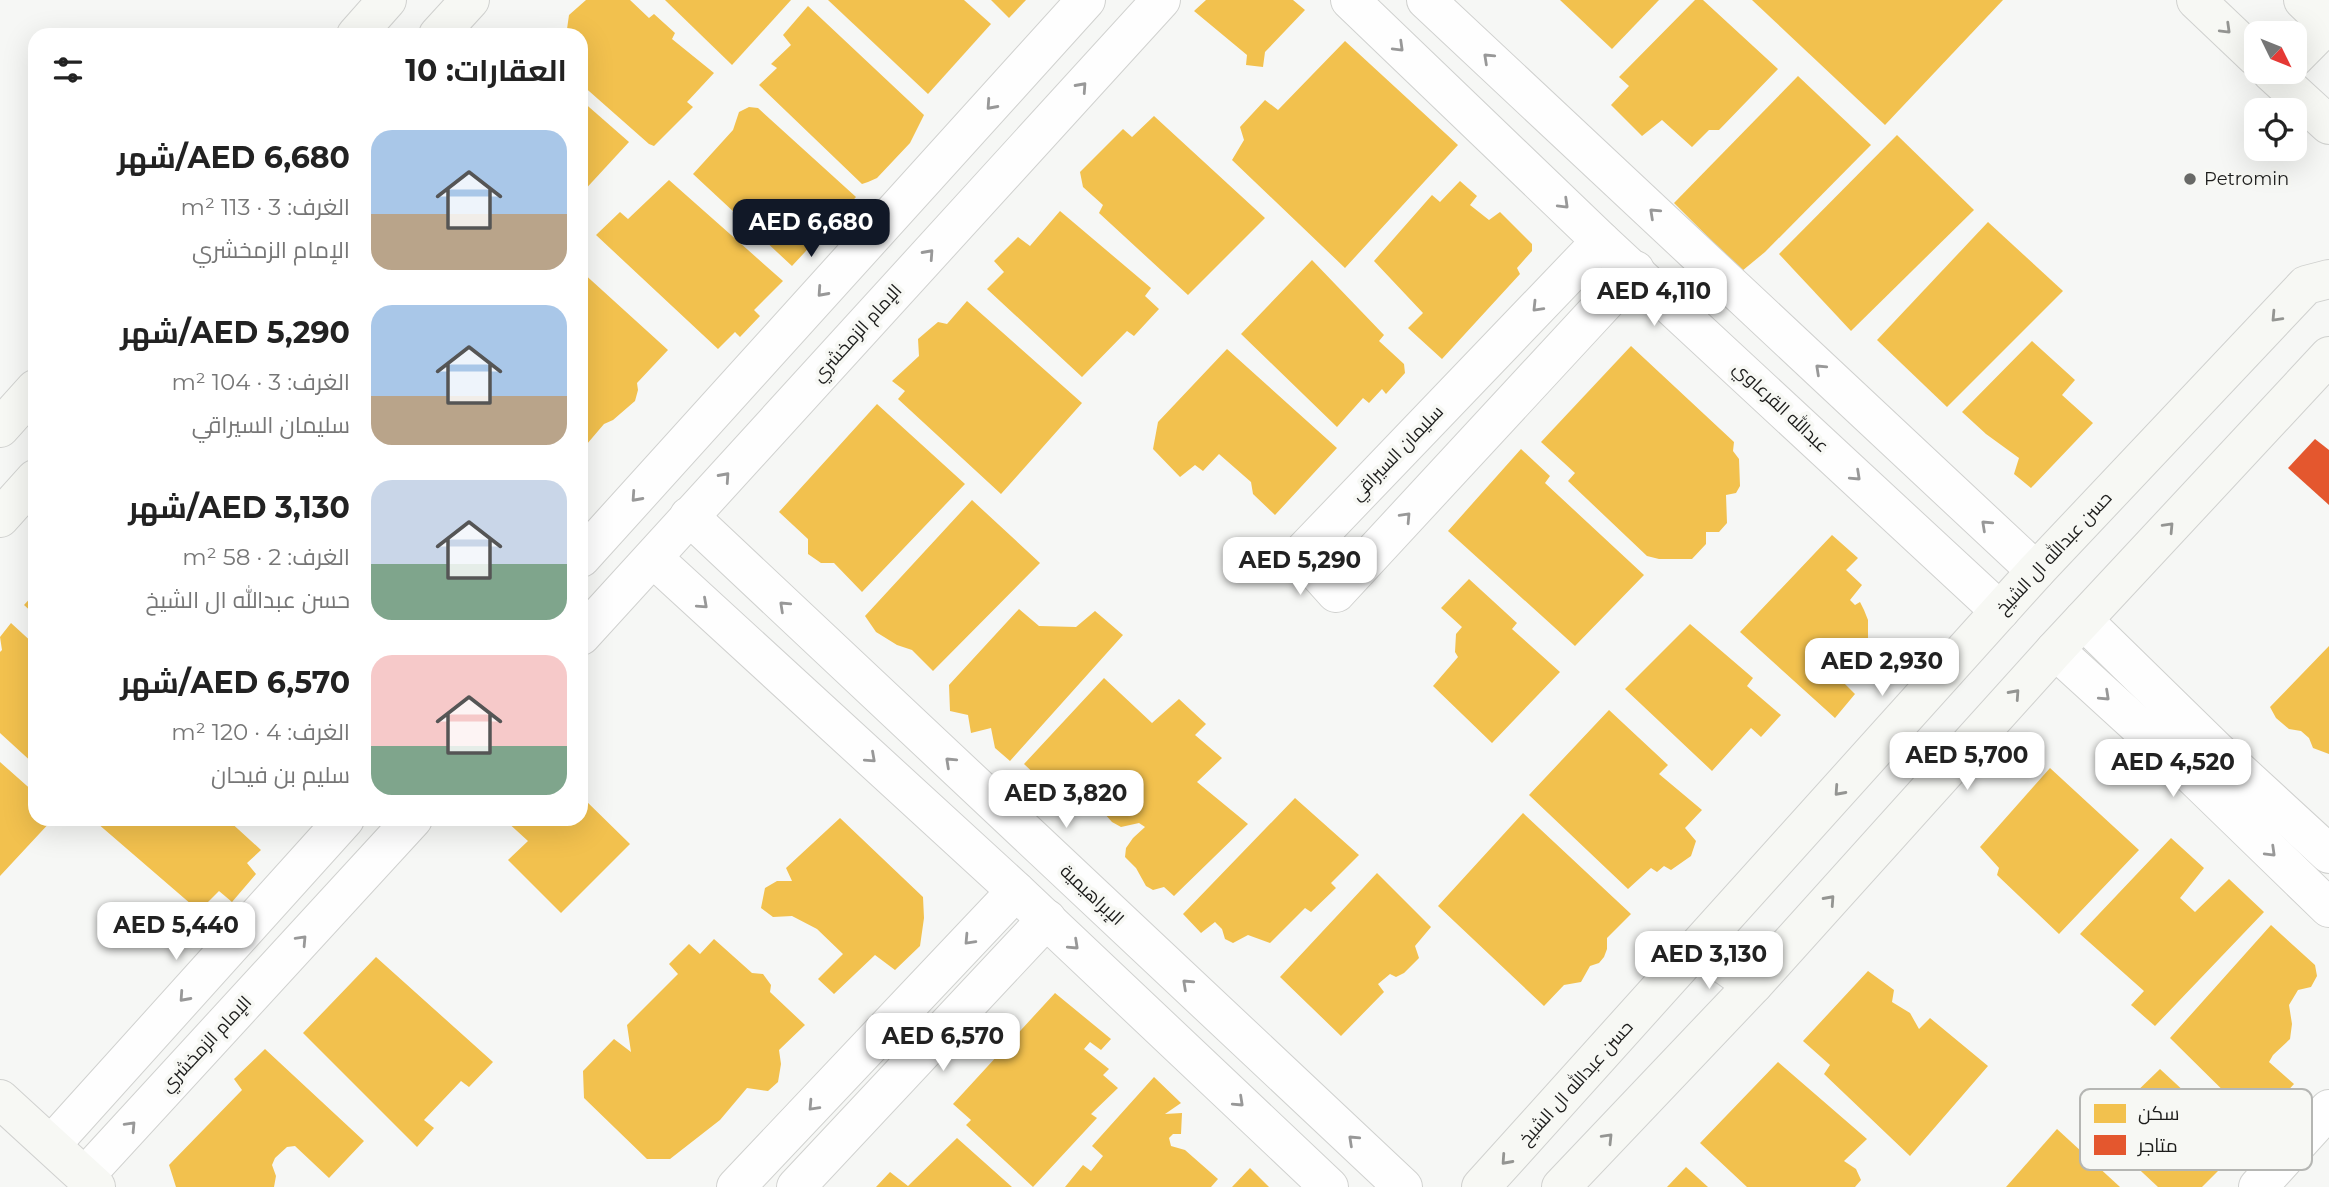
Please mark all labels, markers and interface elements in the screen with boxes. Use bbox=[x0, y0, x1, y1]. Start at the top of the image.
one-way arrow bbox=[2218, 20, 2231, 33]
north arrow bbox=[2244, 21, 2306, 84]
map controls bbox=[2244, 21, 2307, 161]
one-way arrow bbox=[1391, 39, 1404, 52]
icon: filters bbox=[49, 51, 87, 89]
text: العقارات: 10 bbox=[405, 52, 567, 89]
one-way arrow bbox=[1483, 54, 1496, 66]
one-way arrow bbox=[1074, 82, 1086, 95]
one-way arrow bbox=[987, 97, 999, 110]
button: locate bbox=[2244, 98, 2307, 161]
text: AED 6,680/شهر bbox=[117, 139, 350, 176]
icon: home bbox=[427, 158, 511, 242]
place label: Petromin bbox=[2204, 168, 2289, 190]
marker: Petromin bbox=[2182, 171, 2198, 187]
text: الغرف: 3 · 113 m² bbox=[181, 193, 350, 221]
one-way arrow bbox=[1556, 196, 1569, 209]
pin: AED 6,680 bbox=[731, 200, 891, 259]
text: AED 6,680 bbox=[749, 208, 873, 236]
one-way arrow bbox=[1649, 209, 1662, 222]
text: الإمام الزمخشري bbox=[192, 236, 350, 264]
one-way arrow bbox=[920, 249, 933, 262]
pin: AED 4,110 bbox=[1574, 268, 1734, 328]
text: AED 4,110 bbox=[1597, 277, 1711, 305]
street label: الإمام الزمخشري bbox=[807, 280, 909, 388]
one-way arrow bbox=[818, 284, 830, 297]
one-way arrow bbox=[1533, 299, 1546, 312]
one-way arrow bbox=[2271, 309, 2284, 322]
text: AED 5,290/شهر bbox=[120, 314, 350, 351]
icon: home bbox=[427, 333, 511, 417]
street label: عبدالله القرعاوي bbox=[1727, 356, 1834, 459]
one-way arrow bbox=[1815, 365, 1828, 377]
text: الغرف: 3 · 104 m² bbox=[171, 368, 350, 396]
street label: سليمان السيراقي bbox=[1346, 401, 1450, 507]
text: سليمان السيراقي bbox=[192, 411, 350, 439]
one-way arrow bbox=[1848, 468, 1861, 481]
one-way arrow bbox=[717, 472, 730, 485]
street label: حسن عبدالله ال الشيخ bbox=[1991, 486, 2117, 620]
text: AED 3,130/شهر bbox=[128, 489, 350, 526]
one-way arrow bbox=[632, 489, 645, 502]
icon: home bbox=[427, 508, 511, 592]
one-way arrow bbox=[1398, 512, 1410, 525]
one-way arrow bbox=[1981, 520, 1994, 533]
one-way arrow bbox=[2161, 522, 2174, 535]
pin: AED 5,290 bbox=[1220, 538, 1380, 597]
text: الغرف: 2 · 58 m² bbox=[182, 543, 350, 571]
text: AED 5,290 bbox=[1239, 546, 1361, 574]
text: حسن عبدالله ال الشيخ bbox=[146, 586, 350, 614]
one-way arrow bbox=[695, 596, 708, 608]
one-way arrow bbox=[779, 601, 792, 614]
pin: AED 2,930 bbox=[1802, 638, 1962, 698]
text: AED 2,930 bbox=[1821, 647, 1943, 675]
text: AED 6,570/شهر bbox=[120, 664, 350, 701]
icon: home bbox=[427, 683, 511, 767]
one-way arrow bbox=[2097, 688, 2110, 700]
one-way arrow bbox=[2007, 689, 2019, 702]
text: الغرف: 4 · 120 m² bbox=[171, 718, 350, 746]
pin: AED 5,700 bbox=[1887, 732, 2047, 792]
pin: AED 4,520 bbox=[2093, 740, 2253, 799]
text: AED 5,700 bbox=[1906, 741, 2028, 769]
text: AED 4,520 bbox=[2111, 748, 2235, 776]
one-way arrow bbox=[863, 749, 876, 762]
one-way arrow bbox=[945, 757, 958, 770]
text: سليم بن فيحان bbox=[211, 761, 350, 789]
pin: AED 3,820 bbox=[986, 770, 1146, 830]
text: AED 3,820 bbox=[1005, 779, 1127, 807]
one-way arrow bbox=[1835, 783, 1847, 796]
one-way arrow bbox=[2263, 843, 2276, 856]
street label: الإبراهيمية bbox=[1056, 860, 1128, 930]
one-way arrow bbox=[1822, 895, 1834, 908]
pin: AED 5,440 bbox=[96, 902, 256, 962]
text: AED 5,440 bbox=[113, 911, 239, 939]
one-way arrow bbox=[965, 932, 978, 945]
pin: AED 3,130 bbox=[1629, 932, 1789, 991]
one-way arrow bbox=[293, 935, 306, 948]
one-way arrow bbox=[1066, 937, 1079, 950]
text: AED 3,130 bbox=[1651, 940, 1767, 968]
one-way arrow bbox=[1182, 980, 1195, 993]
one-way arrow bbox=[180, 989, 193, 1002]
street label: الإمام الزمخشري bbox=[156, 991, 258, 1099]
pin: AED 6,570 bbox=[863, 1014, 1023, 1073]
street label: حسن عبدالله ال الشيخ bbox=[1514, 1016, 1638, 1150]
text: AED 6,570 bbox=[882, 1022, 1004, 1050]
legend bbox=[2080, 1089, 2312, 1170]
one-way arrow bbox=[1231, 1093, 1244, 1106]
one-way arrow bbox=[809, 1098, 822, 1111]
text: سكن bbox=[2138, 1102, 2180, 1125]
one-way arrow bbox=[123, 1121, 135, 1134]
one-way arrow bbox=[1599, 1133, 1612, 1146]
text: متاجر bbox=[2137, 1134, 2178, 1157]
one-way arrow bbox=[1348, 1136, 1361, 1149]
one-way arrow bbox=[1502, 1152, 1514, 1165]

